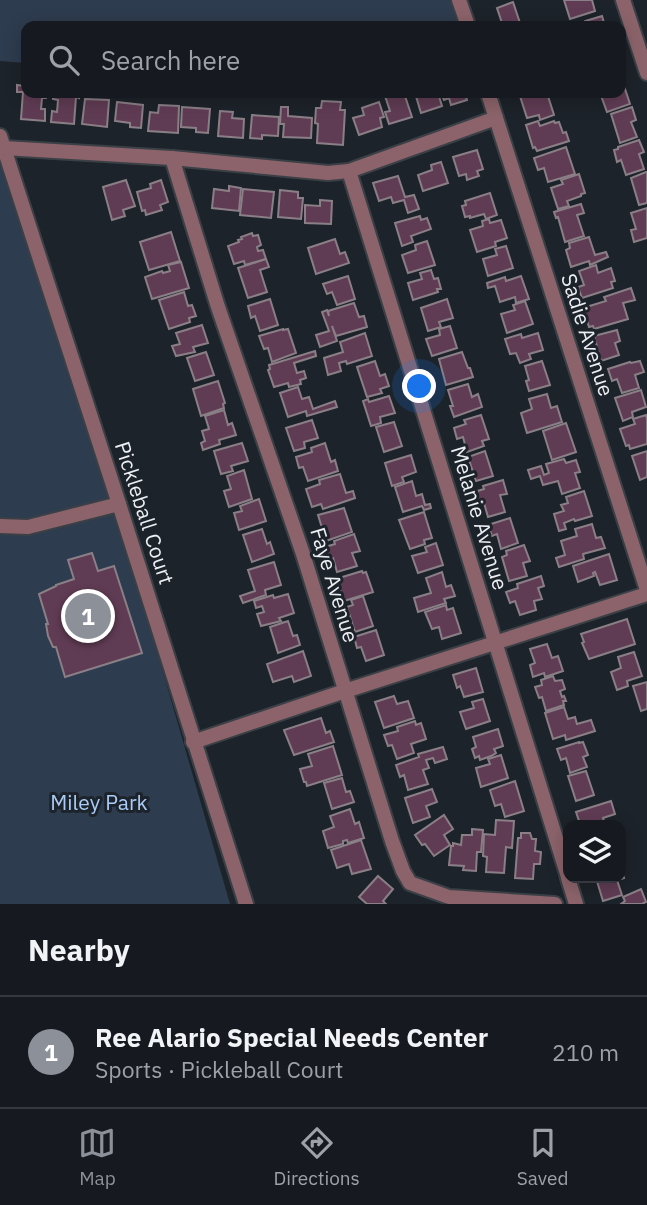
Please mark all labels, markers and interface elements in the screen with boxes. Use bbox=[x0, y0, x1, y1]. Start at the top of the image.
search box bbox=[21, 21, 626, 98]
icon: search bbox=[45, 41, 83, 79]
text: Search here bbox=[101, 43, 240, 77]
street label: Sadie Avenue bbox=[555, 270, 621, 400]
your location bbox=[402, 369, 436, 403]
street label: Pickleball Court bbox=[109, 438, 181, 588]
street label: Melanie Avenue bbox=[445, 442, 515, 593]
street label: Faye Avenue bbox=[304, 524, 366, 646]
pin: 1 bbox=[65, 590, 111, 642]
park label: Miley Park bbox=[50, 788, 148, 816]
map controls bbox=[563, 820, 626, 883]
button: layers bbox=[563, 820, 626, 883]
text: Nearby bbox=[28, 930, 130, 969]
text: Ree Alario Special Needs Center bbox=[95, 1020, 488, 1054]
text: 1 bbox=[44, 1037, 58, 1067]
text: 210 m bbox=[552, 1037, 619, 1067]
text: Sports · Pickleball Court bbox=[95, 1054, 343, 1084]
tab: Map bbox=[78, 1124, 116, 1190]
tab: Directions bbox=[273, 1124, 360, 1190]
tab: Saved bbox=[517, 1124, 569, 1190]

